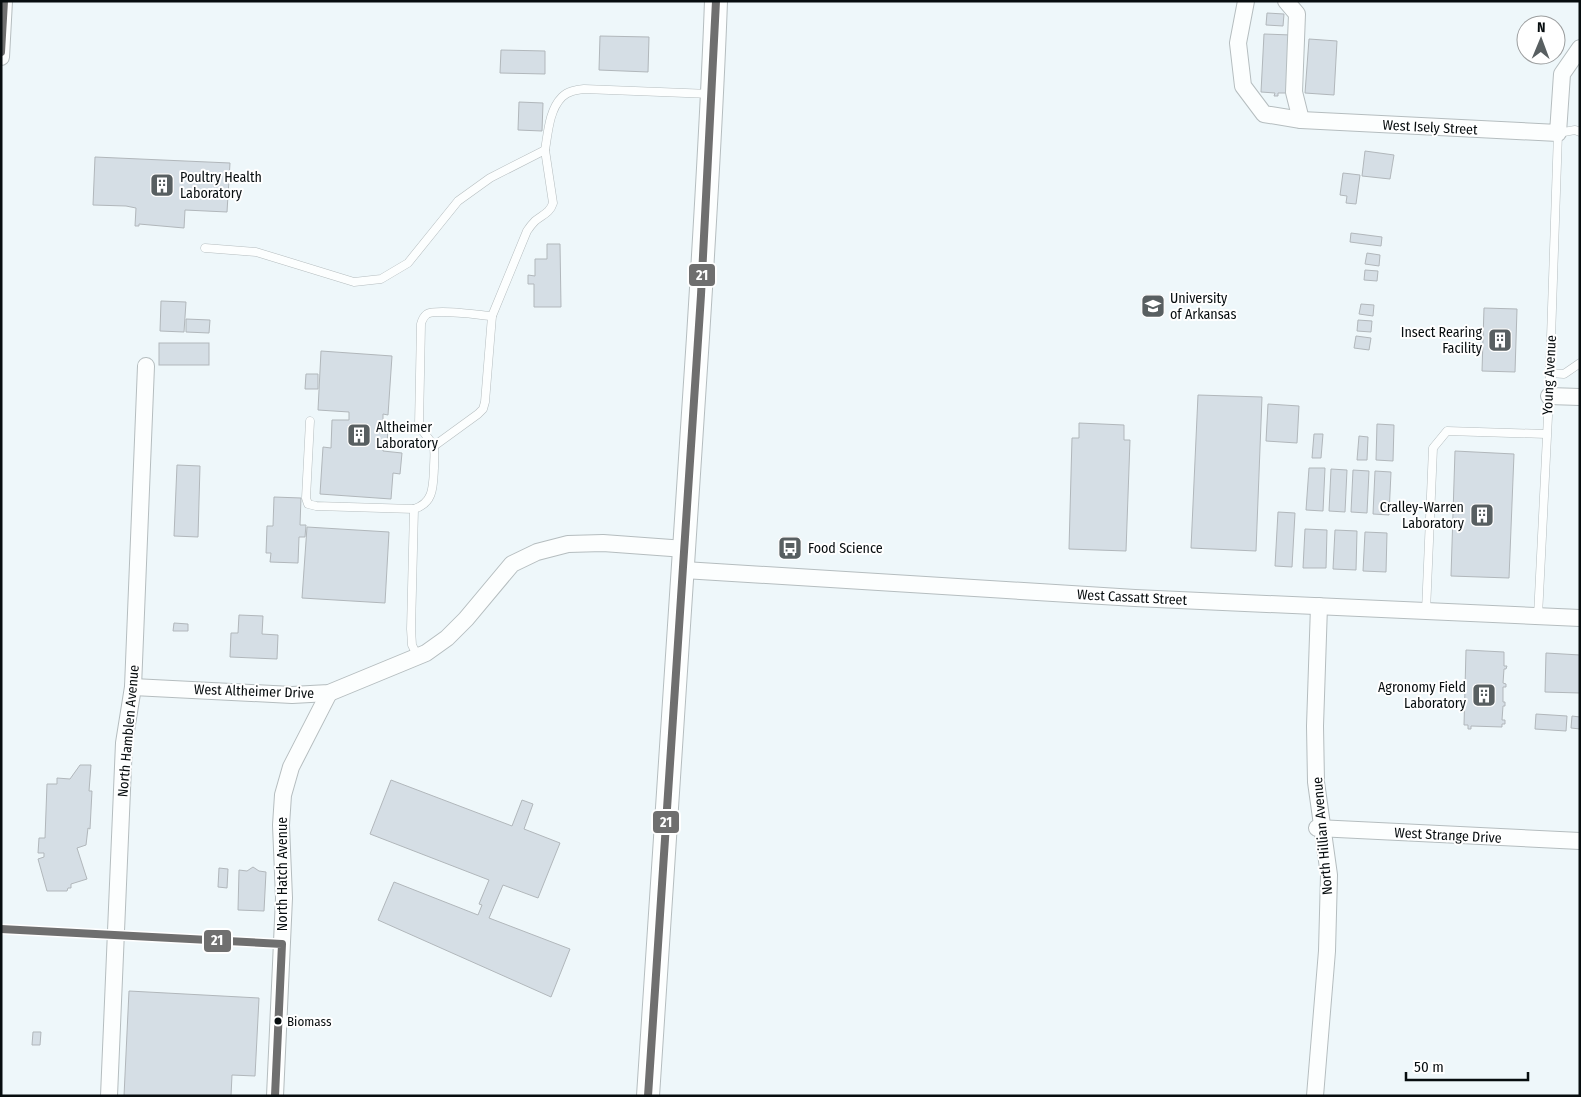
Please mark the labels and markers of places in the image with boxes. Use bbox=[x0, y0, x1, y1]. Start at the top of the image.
place label: Poultry Health Laboratory bbox=[180, 169, 262, 202]
building icon: Poultry Health Laboratory bbox=[149, 172, 175, 198]
place label: University of Arkansas bbox=[1170, 290, 1236, 323]
school or university icon: University of Arkansas bbox=[1140, 293, 1166, 319]
place label: Insect Rearing Facility bbox=[1401, 324, 1483, 357]
building icon: Insect Rearing Facility bbox=[1487, 327, 1513, 353]
place label: Altheimer Laboratory bbox=[376, 419, 439, 452]
building icon: Altheimer Laboratory bbox=[346, 422, 372, 448]
place label: Cralley-Warren Laboratory bbox=[1380, 499, 1465, 532]
building icon: Cralley-Warren Laboratory bbox=[1469, 502, 1495, 528]
bus stop icon: Food Science bbox=[777, 535, 803, 561]
place label: Food Science bbox=[808, 540, 883, 557]
place label: Agronomy Field Laboratory bbox=[1378, 679, 1467, 712]
building icon: Agronomy Field Laboratory bbox=[1471, 682, 1497, 708]
place label: Biomass bbox=[287, 1014, 332, 1029]
marker: Biomass bbox=[273, 1016, 283, 1026]

